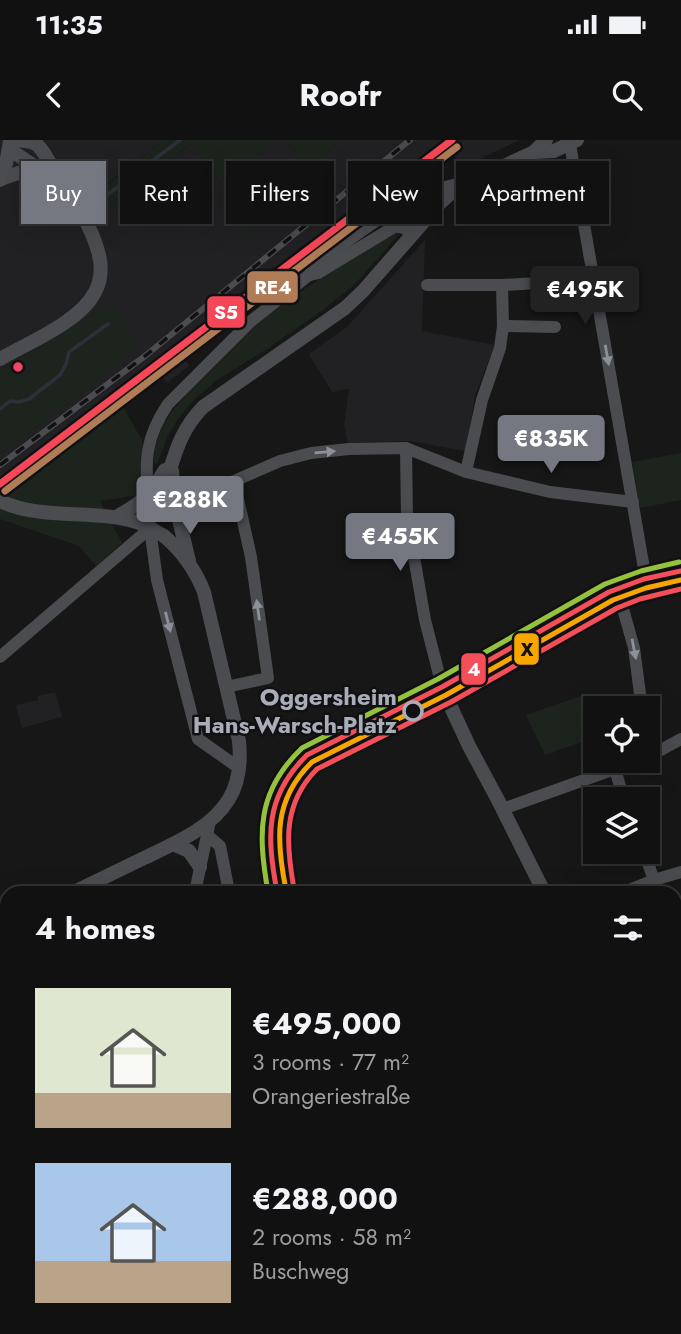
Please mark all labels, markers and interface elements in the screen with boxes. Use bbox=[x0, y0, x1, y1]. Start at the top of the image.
text: 11:35 bbox=[35, 6, 103, 44]
text: Roofr bbox=[299, 72, 382, 118]
icon: back bbox=[35, 76, 73, 114]
icon: search bbox=[608, 76, 646, 114]
chip: Buy bbox=[21, 161, 106, 224]
chip: Rent bbox=[120, 161, 212, 224]
chip: Filters bbox=[226, 161, 334, 224]
chip: New bbox=[348, 161, 442, 224]
chip: Apartment bbox=[456, 161, 609, 224]
pin: €495K bbox=[536, 267, 634, 326]
line badge: RE4 bbox=[246, 270, 299, 304]
text: €495K bbox=[546, 272, 624, 306]
text: RE4 bbox=[254, 274, 292, 301]
line badge: S5 bbox=[206, 295, 246, 329]
text: S5 bbox=[214, 299, 238, 326]
one-way arrow bbox=[602, 345, 613, 367]
unlabelled marker bbox=[11, 360, 25, 374]
pin: €835K bbox=[502, 416, 600, 475]
text: €835K bbox=[514, 421, 588, 455]
one-way arrow bbox=[314, 446, 336, 457]
pin: €288K bbox=[141, 476, 239, 536]
text: €288K bbox=[152, 482, 228, 516]
pin: €455K bbox=[351, 514, 449, 573]
text: €455K bbox=[362, 519, 438, 553]
one-way arrow bbox=[253, 599, 264, 621]
one-way arrow bbox=[163, 611, 174, 633]
line badge: X bbox=[513, 632, 540, 666]
text: X bbox=[520, 636, 534, 663]
one-way arrow bbox=[628, 638, 639, 660]
line badge: 4 bbox=[460, 652, 487, 686]
text: 4 bbox=[467, 656, 481, 683]
place label: Oggersheim Hans-Warsch-Platz bbox=[193, 679, 397, 742]
map controls bbox=[583, 696, 660, 864]
button: locate bbox=[583, 696, 660, 773]
marker: Oggersheim Hans-Warsch-Platz bbox=[403, 701, 423, 721]
button: layers bbox=[583, 787, 660, 864]
text: 4 homes bbox=[35, 907, 155, 950]
icon: filters bbox=[609, 909, 647, 947]
text: €495,000 bbox=[252, 1002, 401, 1045]
icon: home bbox=[91, 1016, 175, 1100]
text: 3 rooms · 77 m² bbox=[252, 1045, 409, 1079]
text: Orangeriestraße bbox=[252, 1079, 410, 1113]
text: €288,000 bbox=[252, 1177, 398, 1220]
icon: home bbox=[91, 1191, 175, 1275]
text: 2 rooms · 58 m² bbox=[252, 1220, 411, 1254]
text: Buschweg bbox=[252, 1254, 349, 1288]

